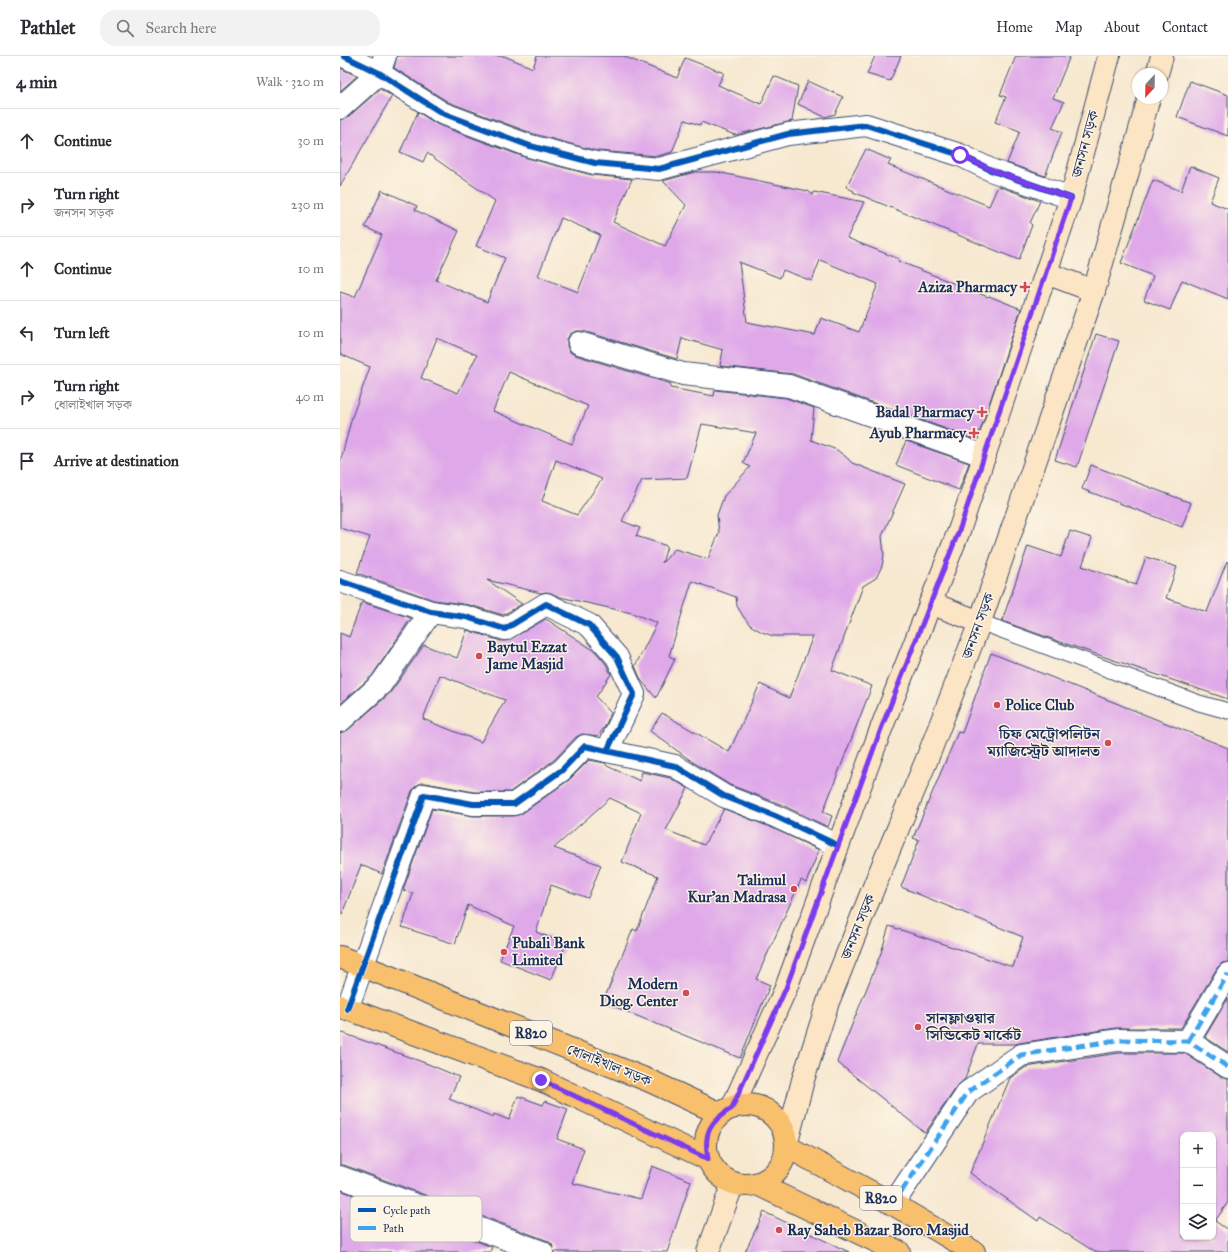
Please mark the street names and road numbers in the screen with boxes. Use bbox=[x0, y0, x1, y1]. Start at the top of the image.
street label: জনসন সড়ক bbox=[1067, 108, 1103, 181]
street label: জনসন সড়ক bbox=[957, 590, 998, 662]
street label: জনসন সড়ক bbox=[836, 891, 879, 963]
road number: R820 bbox=[510, 1021, 552, 1045]
street label: ধোলাইখাল সড়ক bbox=[564, 1040, 654, 1090]
road number: R820 bbox=[860, 1186, 902, 1210]

